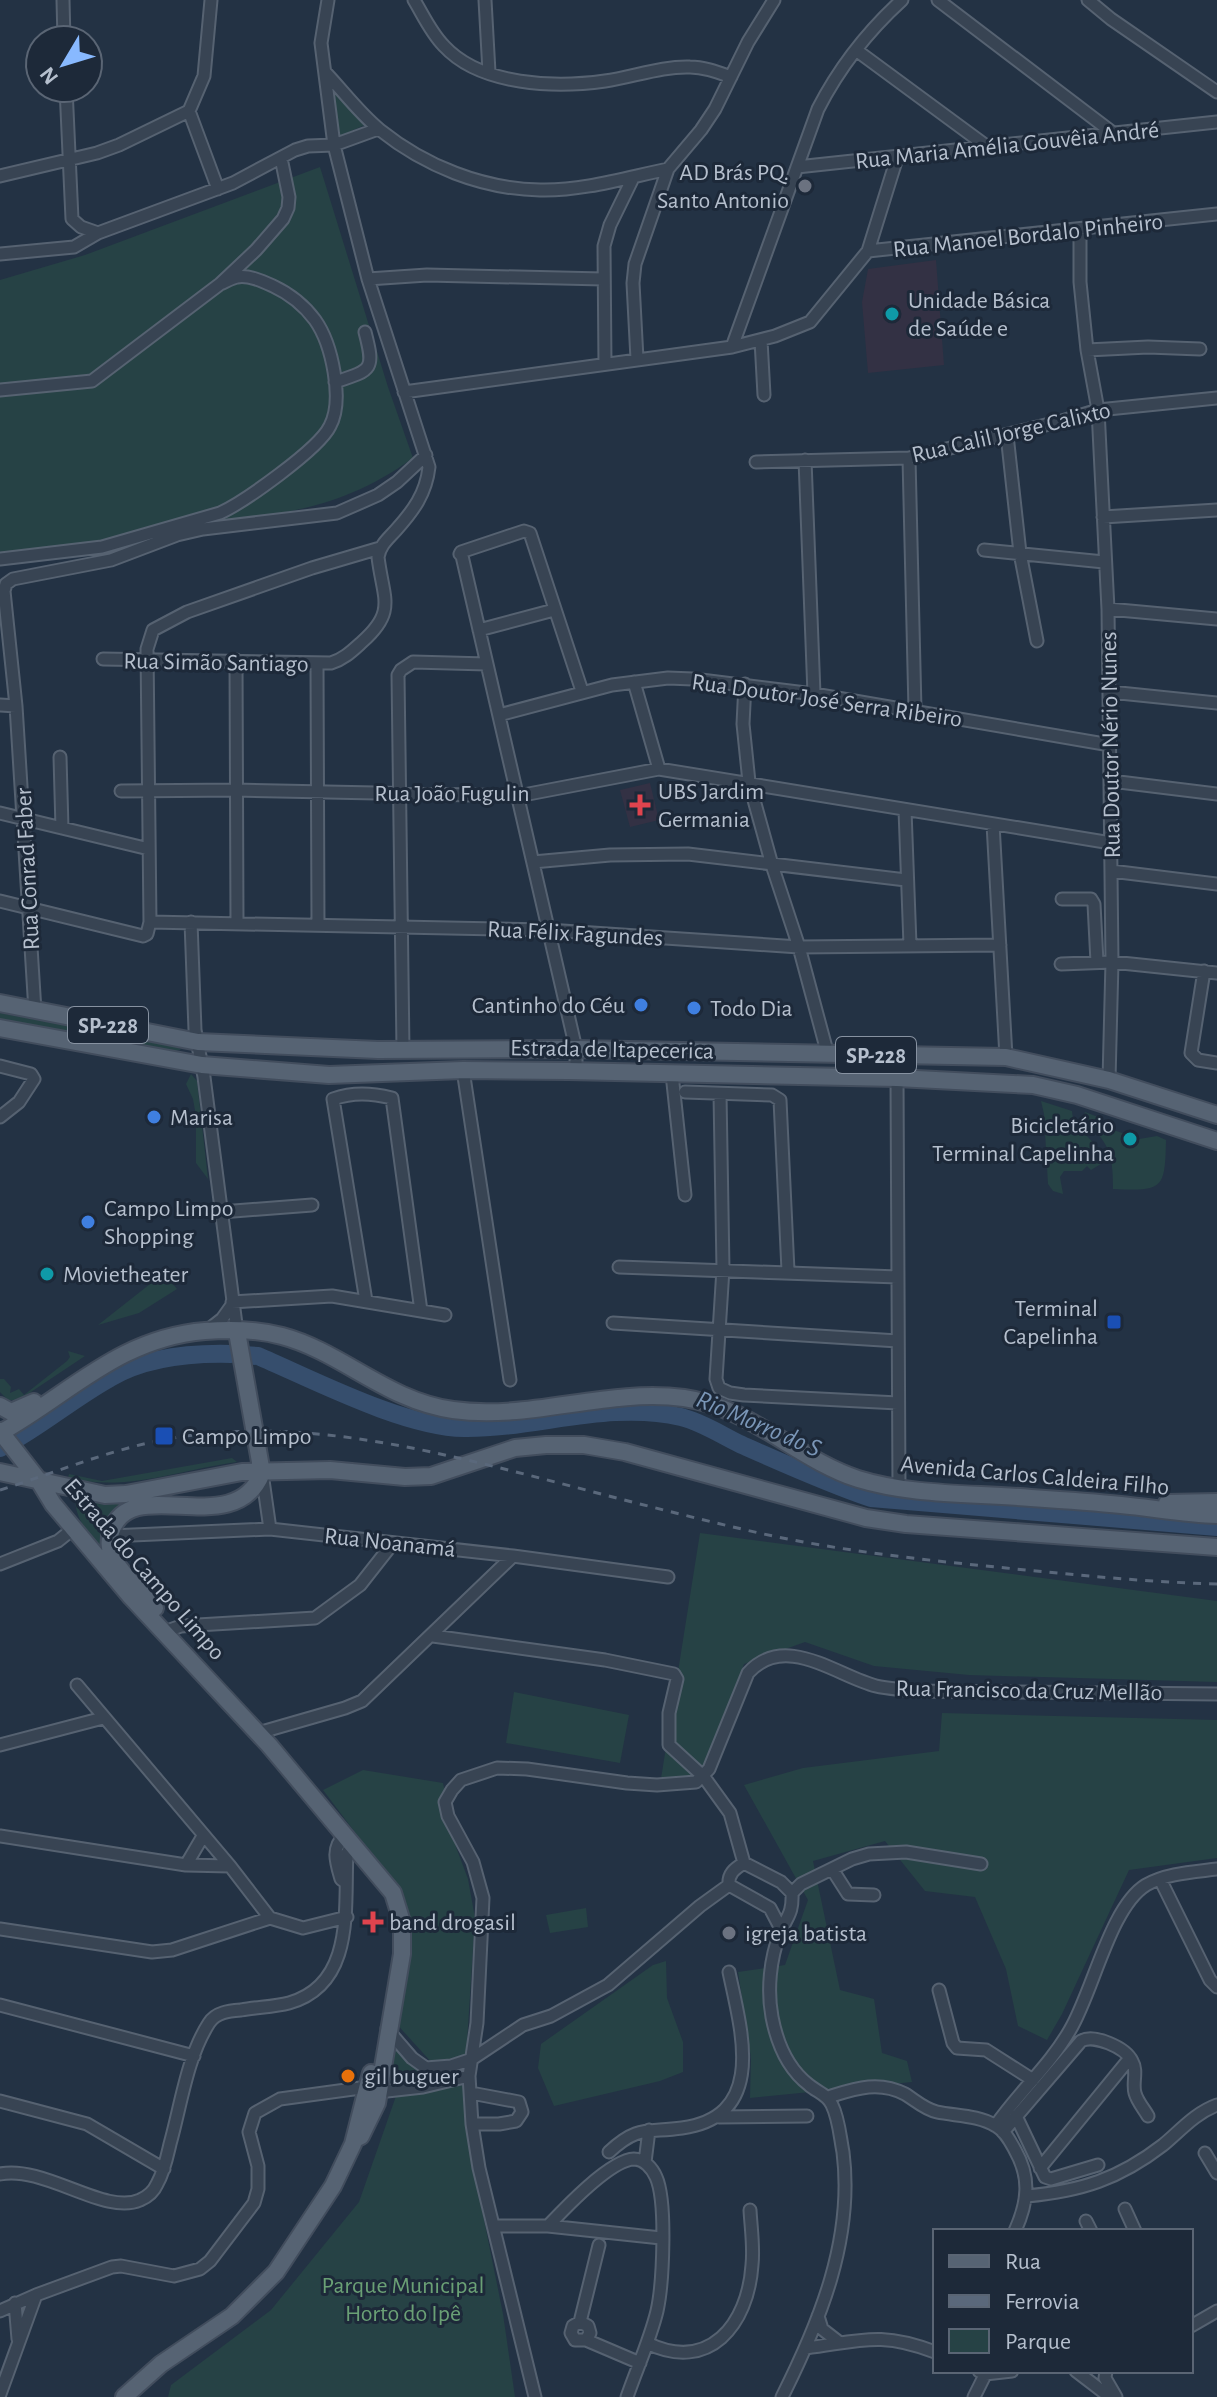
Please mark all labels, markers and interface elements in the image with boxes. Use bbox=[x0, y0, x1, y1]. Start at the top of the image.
north arrow bbox=[24, 24, 104, 104]
text: N bbox=[36, 63, 62, 88]
street label: Rua Maria Amélia Gouvêia André bbox=[854, 118, 1160, 174]
place label: AD Brás PQ. Santo Antonio bbox=[657, 161, 789, 213]
marker: AD Brás PQ. Santo Antonio bbox=[796, 177, 814, 195]
street label: Rua Manoel Bordalo Pinheiro bbox=[892, 210, 1164, 262]
place label: Unidade Básica de Saúde e bbox=[908, 289, 1050, 341]
marker: Unidade Básica de Saúde e bbox=[883, 305, 901, 323]
street label: Rua Calil Jorge Calixto bbox=[910, 398, 1113, 468]
street label: Rua Doutor Nério Nunes bbox=[1097, 631, 1125, 859]
street label: Rua Simão Santiago bbox=[123, 649, 309, 677]
street label: Rua Doutor José Serra Ribeiro bbox=[690, 670, 964, 732]
place label: UBS Jardim Germania bbox=[658, 780, 764, 832]
street label: Rua João Fugulin bbox=[374, 782, 530, 806]
street label: Rua Conrad Faber bbox=[12, 787, 44, 951]
marker: UBS Jardim Germania bbox=[629, 794, 651, 816]
street label: Rua Félix Fagundes bbox=[486, 917, 664, 951]
place label: Cantinho do Céu bbox=[472, 994, 625, 1018]
marker: Cantinho do Céu bbox=[632, 996, 650, 1014]
place label: Todo Dia bbox=[710, 997, 793, 1021]
marker: Todo Dia bbox=[685, 999, 703, 1017]
road number: SP-228 bbox=[68, 1007, 148, 1043]
street label: Estrada de Itapecerica bbox=[510, 1036, 714, 1064]
road number: SP-228 bbox=[836, 1037, 916, 1073]
place label: Marisa bbox=[170, 1106, 233, 1130]
marker: Marisa bbox=[145, 1108, 163, 1126]
place label: Bicicletário Terminal Capelinha bbox=[932, 1114, 1114, 1166]
marker: Bicicletário Terminal Capelinha bbox=[1121, 1130, 1139, 1148]
place label: Campo Limpo Shopping bbox=[104, 1197, 233, 1249]
marker: Campo Limpo Shopping bbox=[79, 1213, 97, 1231]
place label: Movietheater bbox=[63, 1263, 189, 1287]
marker: Movietheater bbox=[38, 1265, 56, 1283]
place label: Terminal Capelinha bbox=[1003, 1297, 1098, 1349]
marker: Terminal Capelinha bbox=[1105, 1313, 1123, 1331]
water label: Rio Morro do S bbox=[692, 1386, 825, 1462]
marker: Campo Limpo bbox=[153, 1425, 175, 1447]
place label: Campo Limpo bbox=[182, 1425, 311, 1449]
street label: Avenida Carlos Caldeira Filho bbox=[900, 1452, 1170, 1500]
street label: Estrada do Campo Limpo bbox=[59, 1474, 229, 1665]
street label: Rua Noanamá bbox=[323, 1524, 457, 1562]
street label: Rua Francisco da Cruz Mellão bbox=[895, 1677, 1163, 1705]
place label: band drogasil bbox=[389, 1911, 516, 1935]
marker: band drogasil bbox=[364, 1913, 382, 1931]
place label: igreja batista bbox=[745, 1922, 867, 1946]
marker: igreja batista bbox=[720, 1924, 738, 1942]
place label: gil buguer bbox=[364, 2065, 459, 2089]
marker: gil buguer bbox=[339, 2067, 357, 2085]
legend bbox=[933, 2229, 1193, 2373]
text: Rua bbox=[1005, 2250, 1041, 2274]
park label: Parque Municipal Horto do Ipê bbox=[322, 2274, 484, 2326]
text: Ferrovia bbox=[1005, 2290, 1080, 2314]
text: Parque bbox=[1005, 2330, 1071, 2354]

